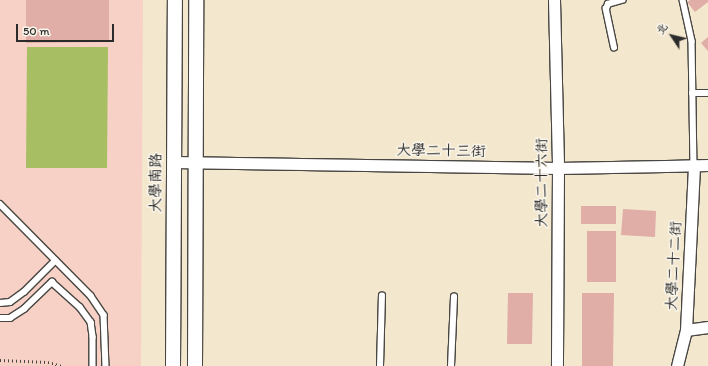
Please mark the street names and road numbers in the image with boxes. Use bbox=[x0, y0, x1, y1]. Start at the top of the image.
street label: 大學二十六街 bbox=[533, 138, 551, 228]
street label: 大學二十三街 bbox=[396, 141, 486, 161]
street label: 大學南路 bbox=[147, 153, 165, 213]
street label: 大學二十二街 bbox=[663, 221, 685, 311]

